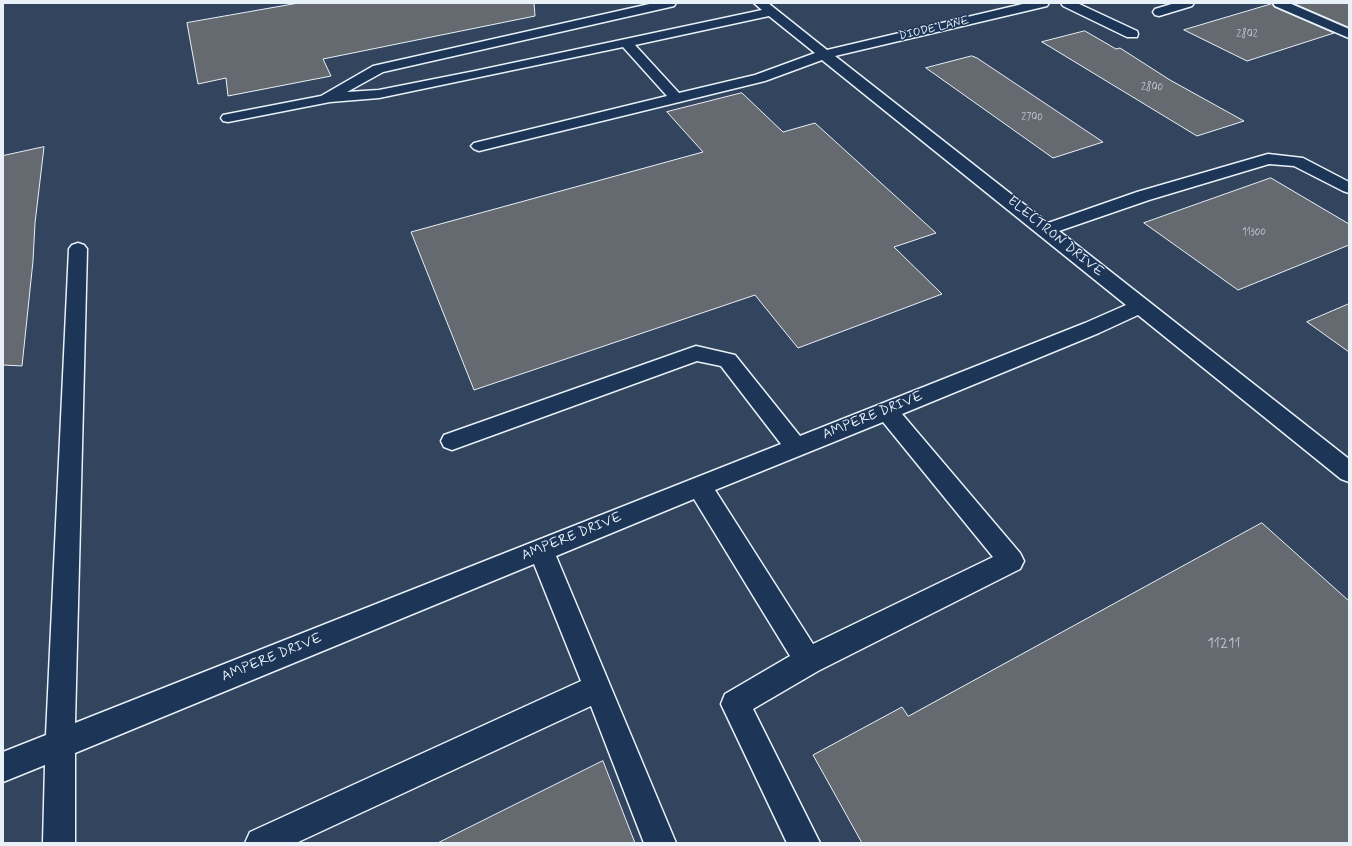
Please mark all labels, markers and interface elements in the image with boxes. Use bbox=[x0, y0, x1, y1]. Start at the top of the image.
street label: DIODE LANE bbox=[897, 14, 971, 44]
house number: 2802 bbox=[1236, 29, 1258, 41]
house number: 2800 bbox=[1141, 82, 1163, 94]
house number: 2700 bbox=[1021, 112, 1043, 124]
street label: ELECTRON DRIVE bbox=[1003, 193, 1107, 281]
house number: 11300 bbox=[1242, 227, 1266, 239]
street label: AMPERE DRIVE bbox=[820, 388, 926, 444]
street label: AMPERE DRIVE bbox=[519, 509, 625, 565]
street label: AMPERE DRIVE bbox=[219, 630, 325, 686]
house number: 11211 bbox=[1208, 636, 1240, 652]

